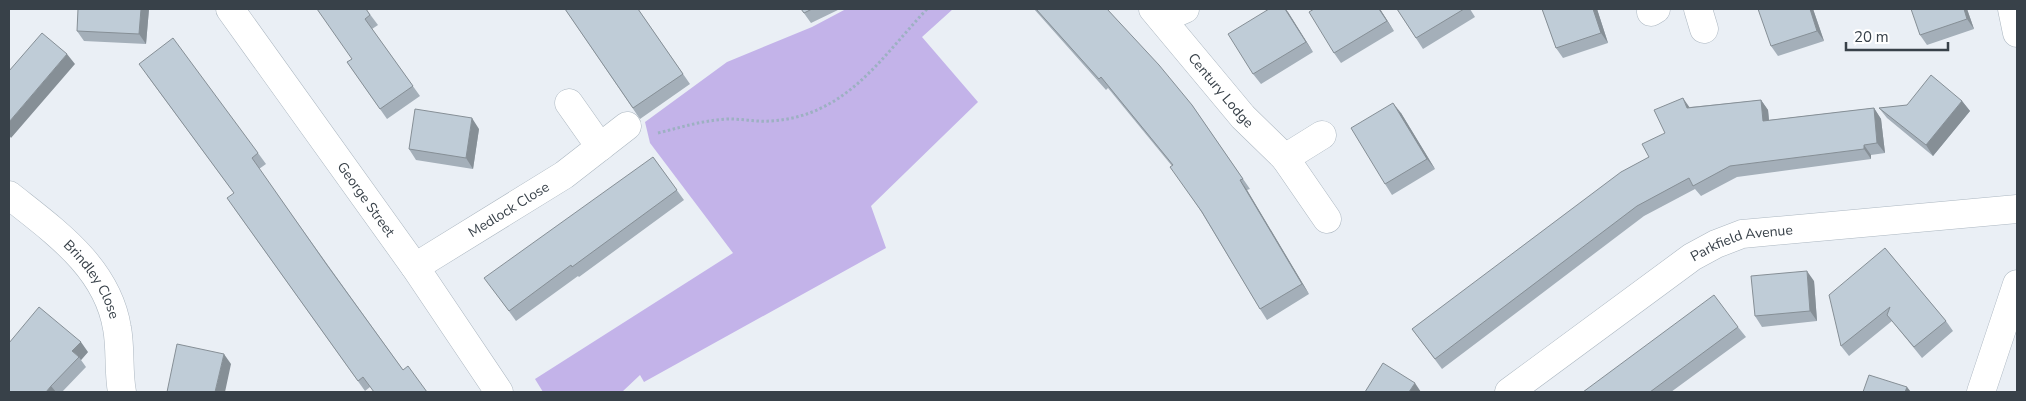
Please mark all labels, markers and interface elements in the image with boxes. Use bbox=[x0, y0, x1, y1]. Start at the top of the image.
scale bar bbox=[1846, 20, 1948, 52]
text: 20 m bbox=[1854, 27, 1889, 47]
street label: Century Lodge bbox=[1184, 49, 1258, 132]
street label: George Street bbox=[333, 158, 399, 241]
street label: Medlock Close bbox=[465, 177, 553, 242]
street label: Parkfield Avenue bbox=[1687, 220, 1794, 266]
street label: Brindley Close bbox=[59, 236, 124, 321]

